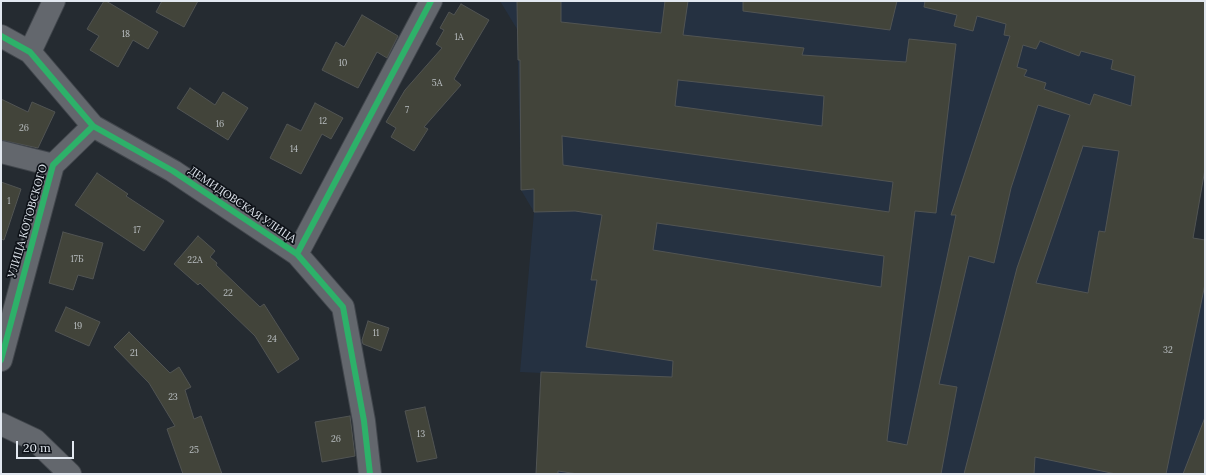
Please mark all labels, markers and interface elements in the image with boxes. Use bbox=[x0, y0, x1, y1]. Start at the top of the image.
house number: 18 bbox=[122, 29, 130, 39]
house number: 1А bbox=[454, 32, 464, 42]
house number: 10 bbox=[339, 58, 347, 68]
house number: 5А bbox=[432, 78, 442, 88]
house number: 7 bbox=[405, 105, 409, 115]
house number: 12 bbox=[319, 116, 327, 126]
house number: 16 bbox=[216, 119, 224, 129]
house number: 26 bbox=[19, 123, 29, 133]
house number: 14 bbox=[290, 144, 298, 154]
street label: УЛИЦА КОТОВСКОГО bbox=[5, 163, 51, 279]
street label: ДЕМИДОВСКАЯ УЛИЦА bbox=[186, 164, 298, 246]
house number: 1 bbox=[7, 196, 11, 206]
house number: 17 bbox=[133, 225, 141, 235]
house number: 17Б bbox=[70, 254, 84, 264]
house number: 22А bbox=[187, 255, 203, 265]
house number: 22 bbox=[223, 288, 233, 298]
house number: 19 bbox=[74, 321, 82, 331]
house number: 11 bbox=[373, 328, 379, 338]
house number: 24 bbox=[267, 334, 277, 344]
house number: 32 bbox=[1163, 345, 1173, 355]
house number: 21 bbox=[130, 348, 138, 358]
house number: 23 bbox=[168, 392, 178, 402]
house number: 13 bbox=[417, 429, 425, 439]
scale bar bbox=[18, 433, 76, 459]
house number: 26 bbox=[331, 434, 341, 444]
text: 20 m bbox=[23, 440, 51, 455]
house number: 25 bbox=[189, 445, 199, 455]

